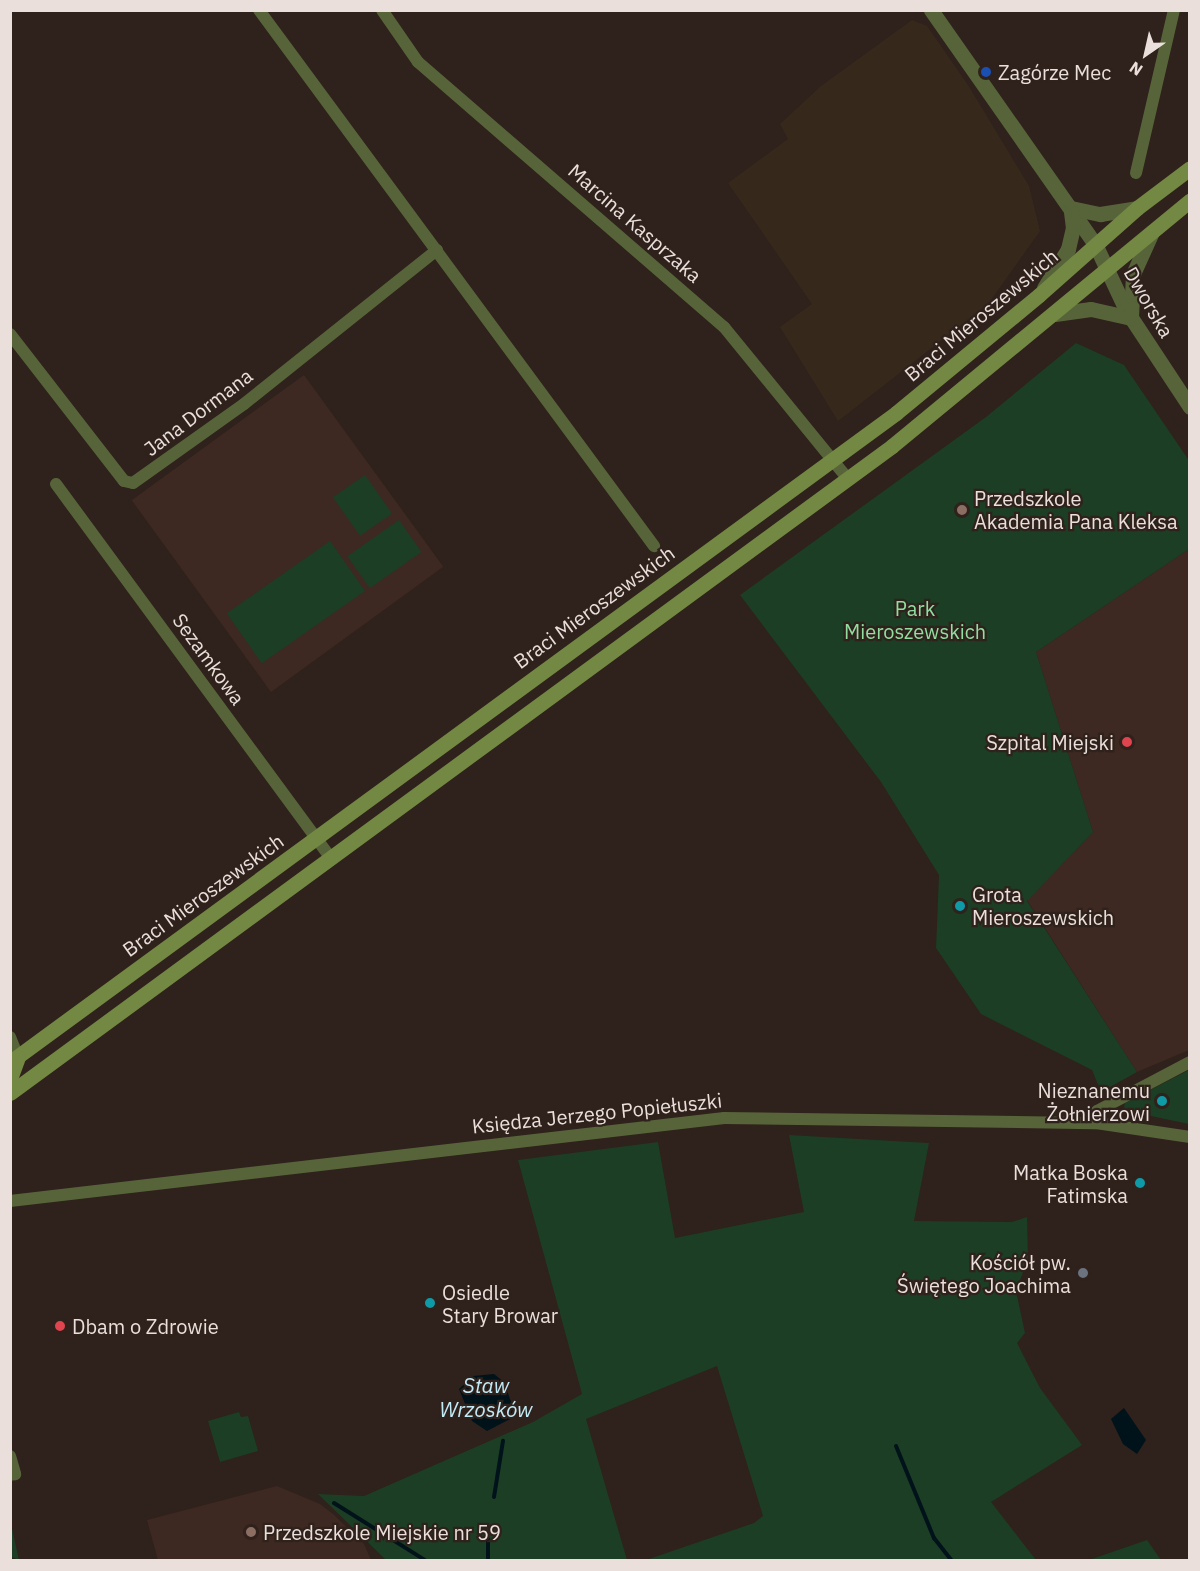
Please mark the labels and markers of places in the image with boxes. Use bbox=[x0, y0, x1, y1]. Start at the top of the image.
place label: Zagórze Mec bbox=[998, 60, 1111, 84]
marker: Zagórze Mec bbox=[979, 65, 993, 79]
place label: Przedszkole Akademia Pana Kleksa bbox=[974, 486, 1178, 533]
marker: Przedszkole Akademia Pana Kleksa bbox=[955, 503, 969, 517]
place label: Szpital Miejski bbox=[986, 730, 1114, 754]
marker: Szpital Miejski bbox=[1118, 733, 1136, 751]
place label: Grota Mieroszewskich bbox=[972, 882, 1114, 929]
marker: Grota Mieroszewskich bbox=[953, 899, 967, 913]
place label: Nieznanemu Żołnierzowi bbox=[1038, 1078, 1150, 1125]
marker: Nieznanemu Żołnierzowi bbox=[1155, 1094, 1169, 1108]
place label: Matka Boska Fatimska bbox=[1013, 1160, 1128, 1207]
marker: Matka Boska Fatimska bbox=[1133, 1176, 1147, 1190]
place label: Kościół pw. Świętego Joachima bbox=[897, 1250, 1071, 1297]
marker: Kościół pw. Świętego Joachima bbox=[1076, 1266, 1090, 1280]
place label: Osiedle Stary Browar bbox=[442, 1280, 558, 1327]
marker: Osiedle Stary Browar bbox=[423, 1296, 437, 1310]
place label: Dbam o Zdrowie bbox=[72, 1314, 219, 1338]
marker: Dbam o Zdrowie bbox=[53, 1319, 67, 1333]
place label: Przedszkole Miejskie nr 59 bbox=[263, 1520, 501, 1544]
marker: Przedszkole Miejskie nr 59 bbox=[244, 1525, 258, 1539]

